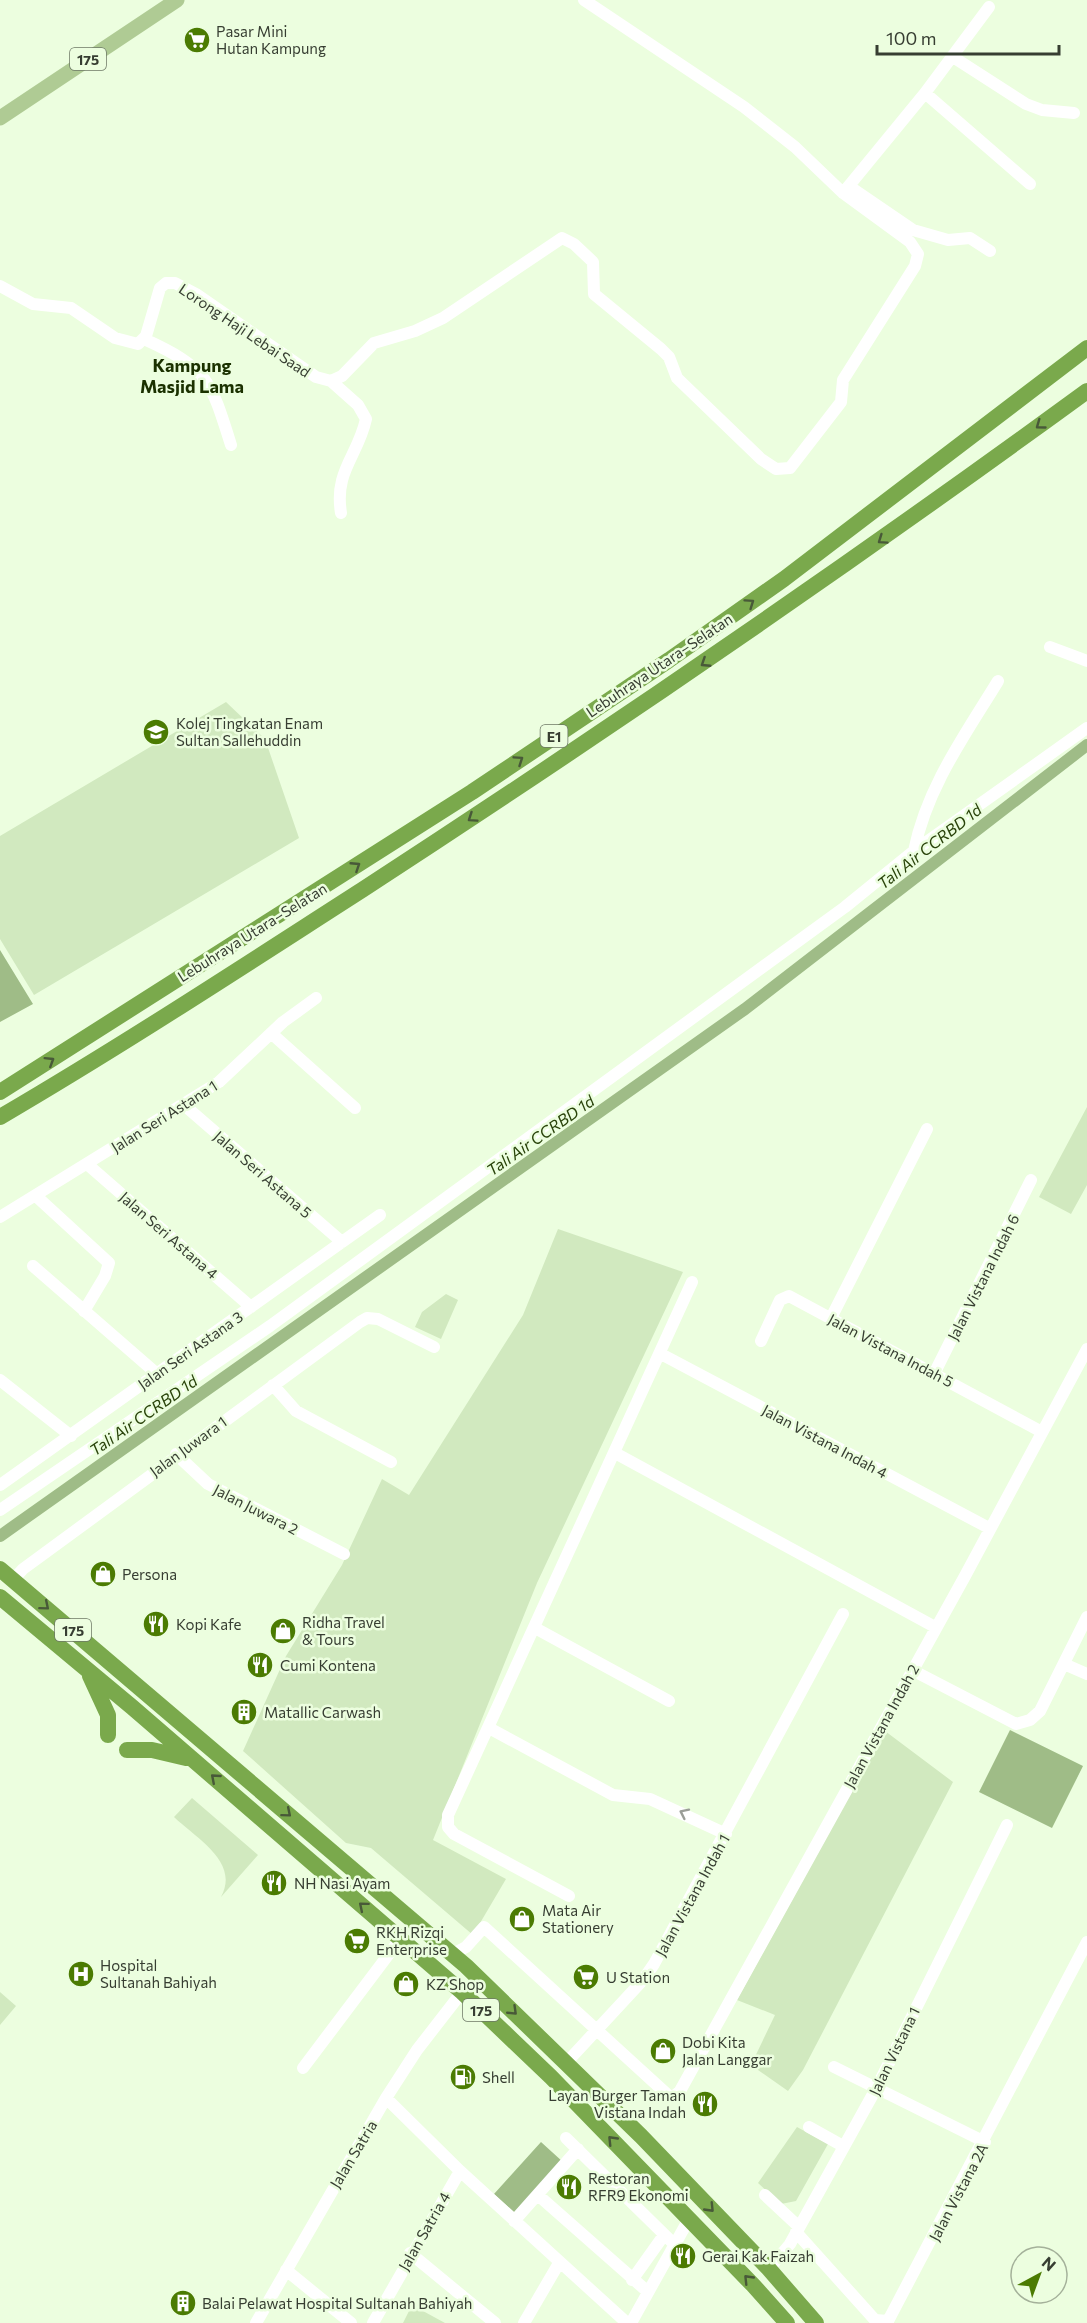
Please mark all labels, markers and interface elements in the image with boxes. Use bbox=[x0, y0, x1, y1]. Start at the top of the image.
scale bar bbox=[877, 18, 1058, 56]
place label: Pasar Mini Hutan Kampung bbox=[216, 22, 326, 57]
supermarket icon: Pasar Mini Hutan Kampung bbox=[182, 25, 212, 55]
text: 100 m bbox=[886, 27, 936, 49]
road number: 175 bbox=[70, 48, 106, 70]
street label: Lorong Haji Lebai Saad bbox=[176, 279, 314, 381]
district label: Kampung Masjid Lama bbox=[140, 354, 244, 397]
one-way arrow bbox=[1035, 418, 1046, 429]
one-way arrow bbox=[877, 533, 888, 544]
one-way arrow bbox=[744, 599, 755, 610]
street label: Lebuhraya Utara–Selatan bbox=[582, 609, 736, 721]
one-way arrow bbox=[700, 656, 711, 667]
place label: Kolej Tingkatan Enam Sultan Sallehuddin bbox=[176, 714, 323, 749]
school or university icon: Kolej Tingkatan Enam Sultan Sallehuddin bbox=[141, 717, 171, 747]
road number: E1 bbox=[540, 725, 568, 747]
one-way arrow bbox=[512, 756, 523, 767]
water label: Tali Air CCRBD 1d bbox=[873, 799, 985, 893]
one-way arrow bbox=[468, 810, 478, 822]
one-way arrow bbox=[349, 862, 360, 873]
street label: Lebuhraya Utara–Selatan bbox=[174, 879, 330, 985]
one-way arrow bbox=[44, 1057, 54, 1069]
street label: Jalan Seri Astana 1 bbox=[108, 1076, 220, 1156]
water label: Tali Air CCRBD 1d bbox=[483, 1090, 598, 1179]
street label: Jalan Seri Astana 5 bbox=[210, 1127, 316, 1221]
street label: Jalan Seri Astana 4 bbox=[116, 1187, 222, 1283]
street label: Jalan Vistana Indah 6 bbox=[943, 1211, 1023, 1343]
street label: Jalan Seri Astana 3 bbox=[134, 1307, 246, 1393]
street label: Jalan Vistana Indah 5 bbox=[825, 1309, 957, 1391]
water label: Tali Air CCRBD 1d bbox=[86, 1370, 201, 1459]
street label: Jalan Vistana Indah 4 bbox=[759, 1400, 891, 1482]
street label: Jalan Juwara 1 bbox=[146, 1412, 230, 1480]
street label: Jalan Juwara 2 bbox=[211, 1480, 301, 1538]
shop icon: Persona bbox=[88, 1559, 118, 1589]
place label: Persona bbox=[122, 1565, 177, 1583]
one-way arrow bbox=[38, 1599, 49, 1610]
restaurant icon: Kopi Kafe bbox=[141, 1609, 171, 1639]
place label: Ridha Travel & Tours bbox=[302, 1613, 385, 1648]
place label: Kopi Kafe bbox=[176, 1615, 242, 1633]
shop icon: Ridha Travel & Tours bbox=[268, 1616, 298, 1646]
road number: 175 bbox=[55, 1619, 91, 1641]
restaurant icon: Cumi Kontena bbox=[245, 1650, 275, 1680]
place label: Cumi Kontena bbox=[280, 1656, 376, 1674]
street label: Jalan Vistana Indah 2 bbox=[840, 1661, 922, 1791]
building icon: Matallic Carwash bbox=[229, 1697, 259, 1727]
place label: Matallic Carwash bbox=[264, 1703, 381, 1721]
one-way arrow bbox=[211, 1774, 222, 1785]
one-way arrow bbox=[280, 1806, 291, 1817]
one-way arrow bbox=[680, 1809, 691, 1821]
street label: Jalan Vistana Indah 1 bbox=[651, 1831, 733, 1959]
restaurant icon: NH Nasi Ayam bbox=[259, 1868, 289, 1898]
place label: NH Nasi Ayam bbox=[294, 1874, 390, 1892]
place label: Mata Air Stationery bbox=[542, 1901, 614, 1936]
one-way arrow bbox=[359, 1902, 370, 1913]
shop icon: Mata Air Stationery bbox=[507, 1904, 537, 1934]
place label: RKH Rizqi Enterprise bbox=[376, 1923, 447, 1958]
supermarket icon: RKH Rizqi Enterprise bbox=[342, 1926, 372, 1956]
place label: Hospital Sultanah Bahiyah bbox=[100, 1956, 217, 1991]
hospital icon: Hospital Sultanah Bahiyah bbox=[66, 1959, 96, 1989]
supermarket icon: U Station bbox=[571, 1962, 601, 1992]
place label: U Station bbox=[606, 1968, 670, 1986]
shop icon: KZ Shop bbox=[391, 1969, 421, 1999]
place label: KZ Shop bbox=[426, 1975, 484, 1993]
road number: 175 bbox=[463, 1999, 499, 2021]
one-way arrow bbox=[505, 2003, 516, 2014]
street label: Jalan Vistana 1 bbox=[865, 2004, 923, 2098]
place label: Dobi Kita Jalan Langgar bbox=[682, 2033, 772, 2068]
shop icon: Dobi Kita Jalan Langgar bbox=[648, 2036, 678, 2066]
fuel station icon: Shell bbox=[448, 2062, 478, 2092]
place label: Shell bbox=[482, 2068, 515, 2086]
place label: Layan Burger Taman Vistana Indah bbox=[548, 2086, 686, 2121]
restaurant icon: Layan Burger Taman Vistana Indah bbox=[690, 2089, 720, 2119]
street label: Jalan Satria bbox=[326, 2117, 380, 2191]
one-way arrow bbox=[608, 2136, 619, 2147]
street label: Jalan Vistana 2A bbox=[925, 2140, 991, 2244]
place label: Restoran RFR9 Ekonomi bbox=[588, 2169, 689, 2204]
restaurant icon: Restoran RFR9 Ekonomi bbox=[554, 2172, 584, 2202]
street label: Jalan Satria 4 bbox=[394, 2189, 454, 2273]
one-way arrow bbox=[703, 2200, 714, 2211]
restaurant icon: Gerai Kak Faizah bbox=[668, 2241, 698, 2271]
north arrow bbox=[1009, 2245, 1069, 2305]
place label: Gerai Kak Faizah bbox=[702, 2247, 814, 2265]
text: N bbox=[1038, 2252, 1060, 2274]
one-way arrow bbox=[744, 2276, 755, 2286]
building icon: Balai Pelawat Hospital Sultanah Bahiyah bbox=[168, 2288, 198, 2318]
place label: Balai Pelawat Hospital Sultanah Bahiyah bbox=[202, 2294, 472, 2312]

